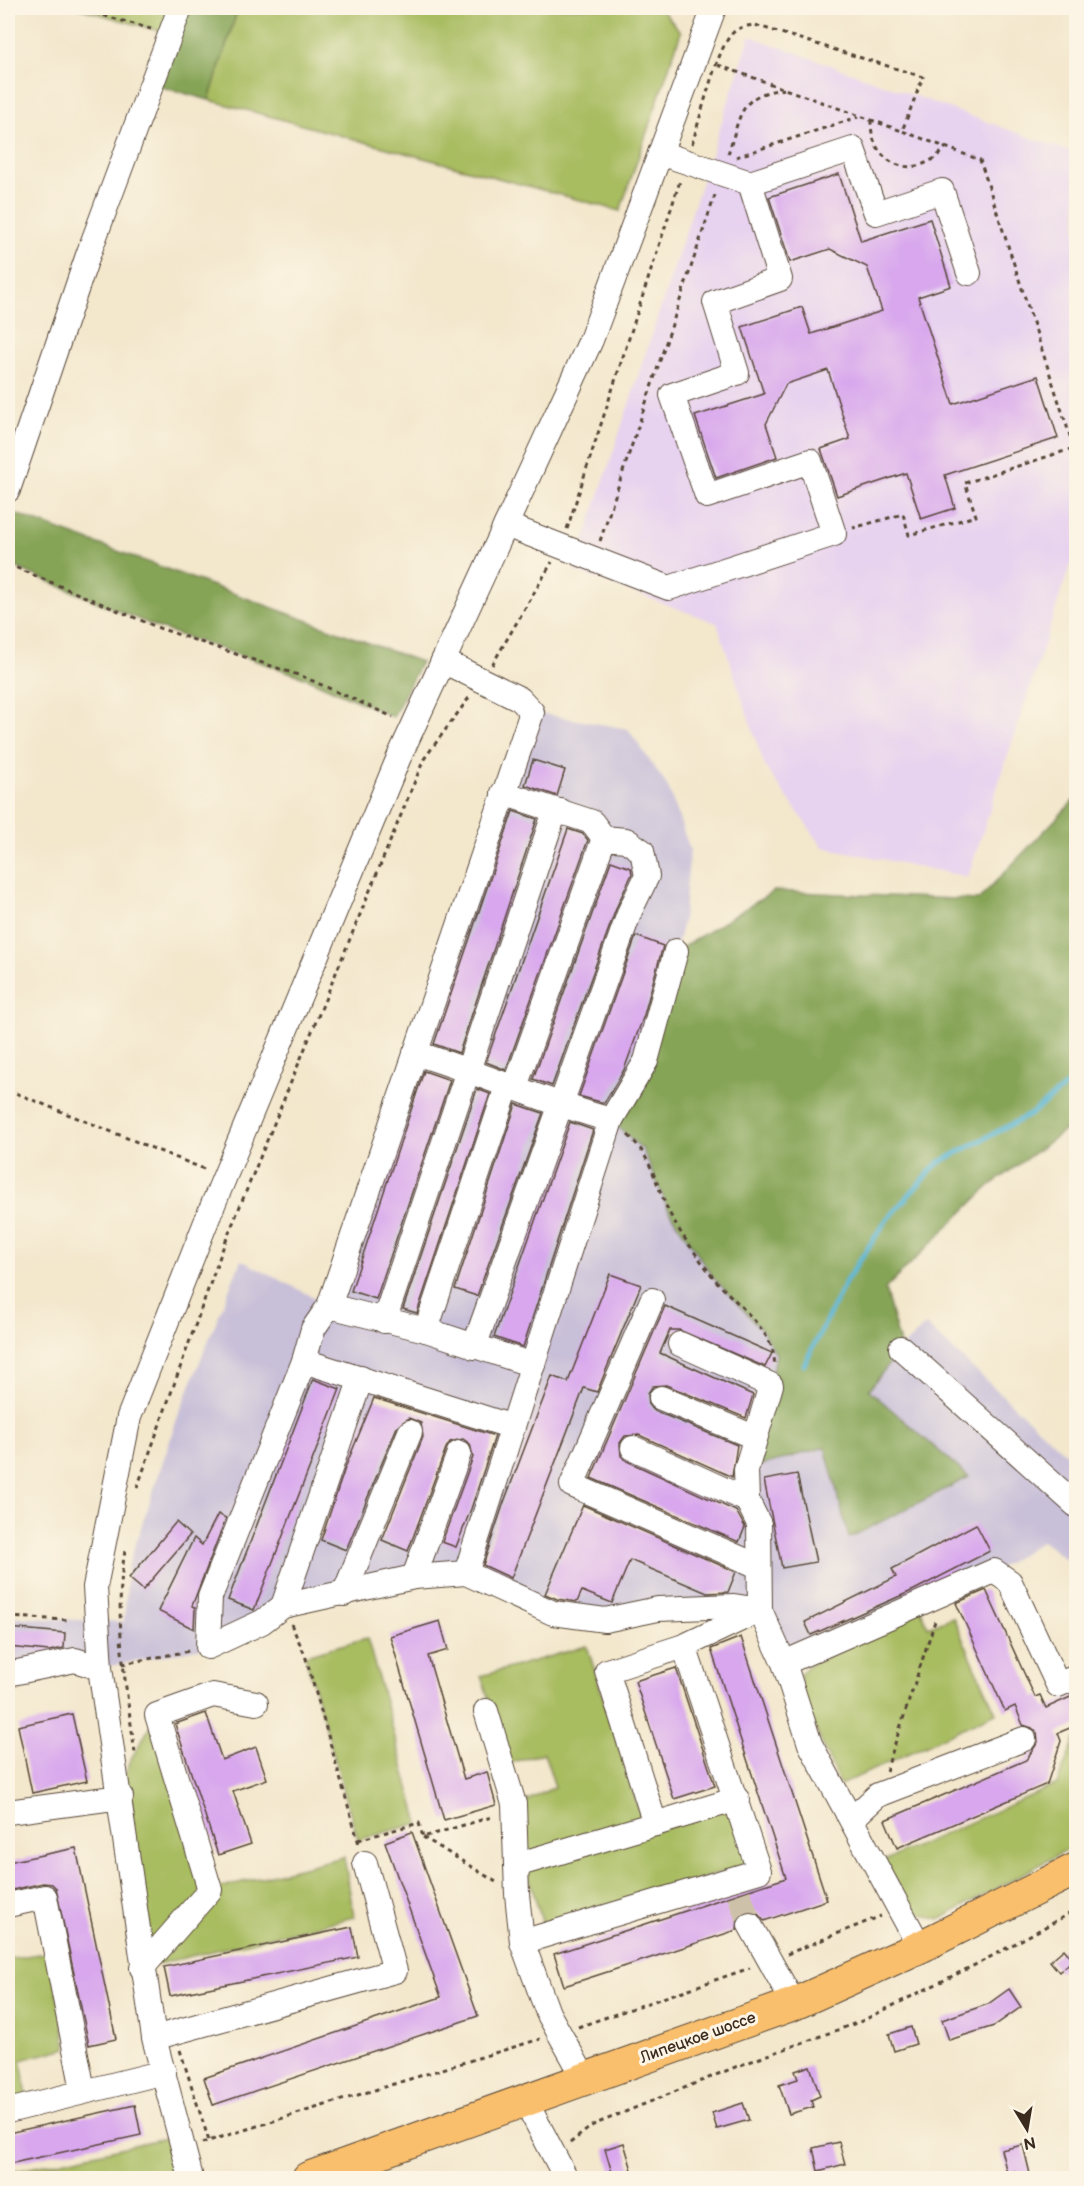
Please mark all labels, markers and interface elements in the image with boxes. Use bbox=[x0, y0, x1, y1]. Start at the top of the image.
street label: Липецкое шоссе bbox=[637, 2008, 759, 2068]
north arrow bbox=[997, 2099, 1057, 2159]
text: N bbox=[1022, 2132, 1037, 2153]

